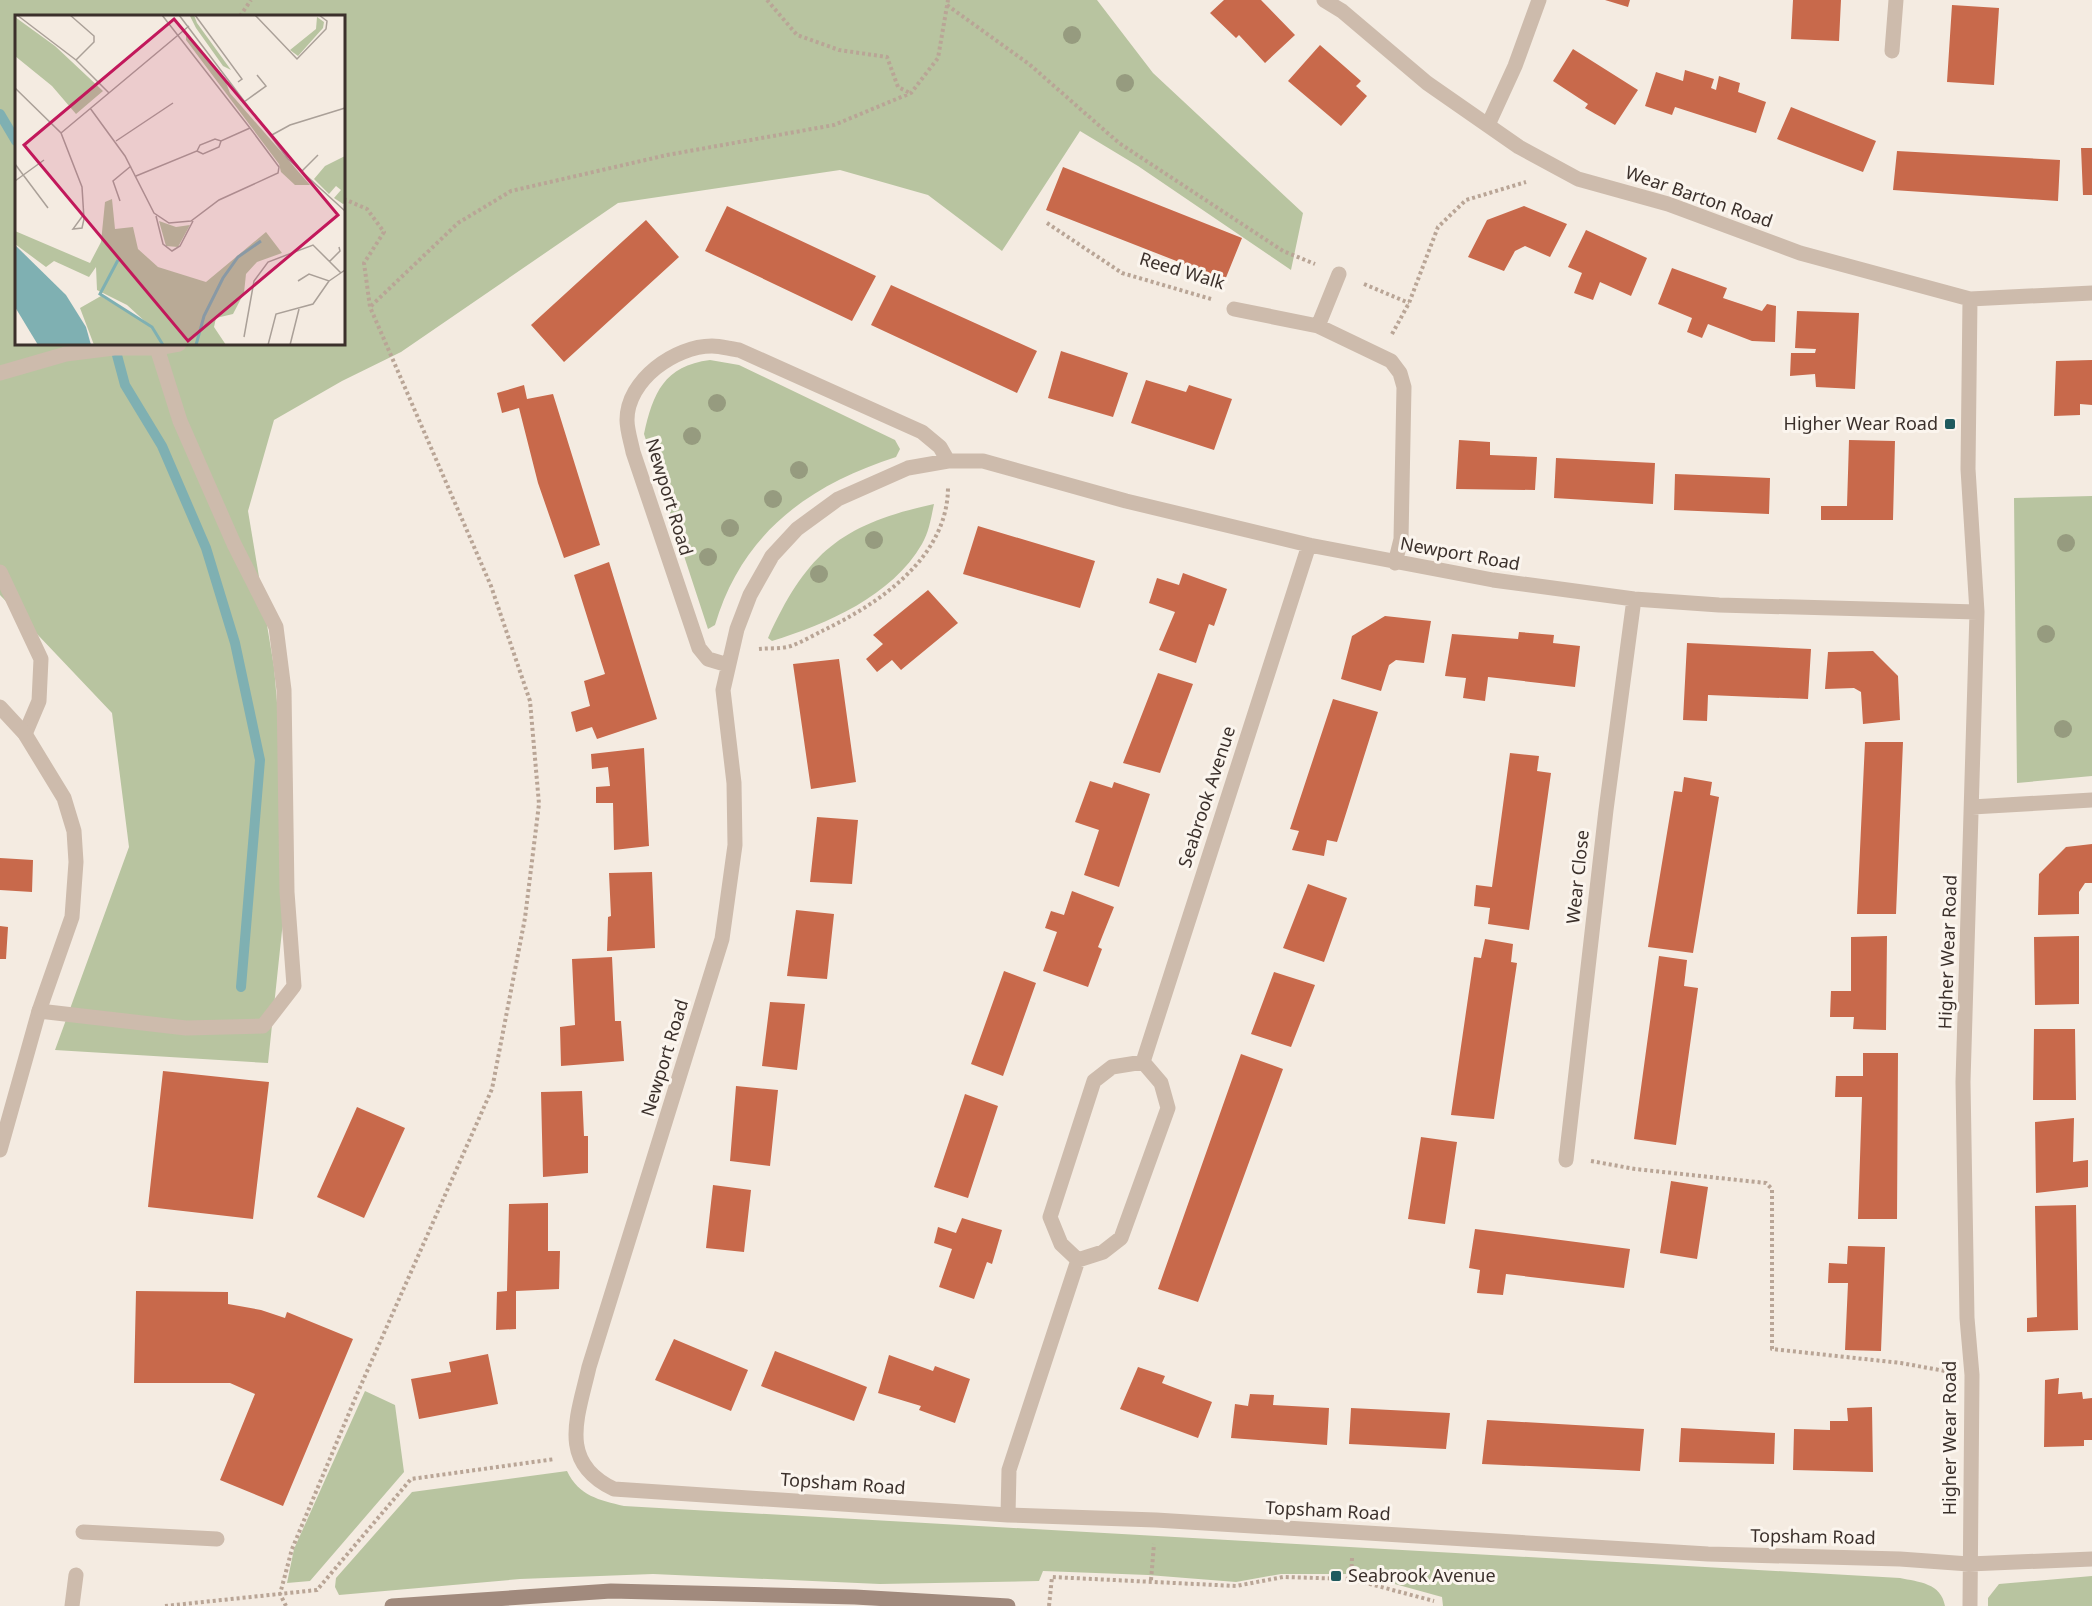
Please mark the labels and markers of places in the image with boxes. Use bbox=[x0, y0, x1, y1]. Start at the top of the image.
place label: Higher Wear Road bbox=[1784, 411, 1938, 435]
marker: Higher Wear Road bbox=[1943, 417, 1957, 431]
place label: Seabrook Avenue bbox=[1348, 1563, 1496, 1587]
marker: Seabrook Avenue bbox=[1329, 1569, 1343, 1583]

